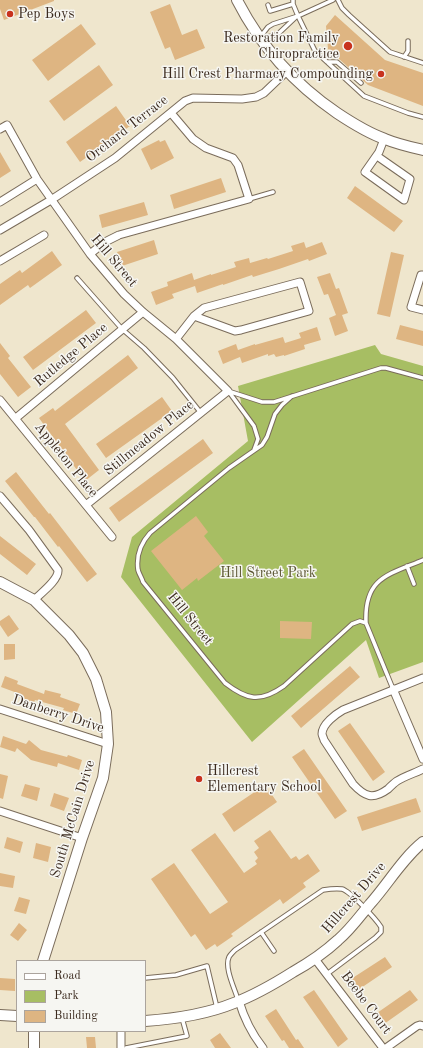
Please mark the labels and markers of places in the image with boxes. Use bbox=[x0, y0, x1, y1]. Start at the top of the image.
place label: Pep Boys bbox=[18, 6, 75, 22]
marker: Pep Boys bbox=[5, 9, 15, 19]
place label: Restoration Family Chiropractice bbox=[223, 30, 339, 62]
marker: Restoration Family Chiropractice bbox=[342, 40, 354, 52]
place label: Hill Crest Pharmacy Compounding bbox=[162, 66, 373, 82]
marker: Hill Crest Pharmacy Compounding bbox=[376, 69, 386, 79]
place label: Hillcrest Elementary School bbox=[207, 763, 321, 796]
marker: Hillcrest Elementary School bbox=[194, 774, 204, 784]

